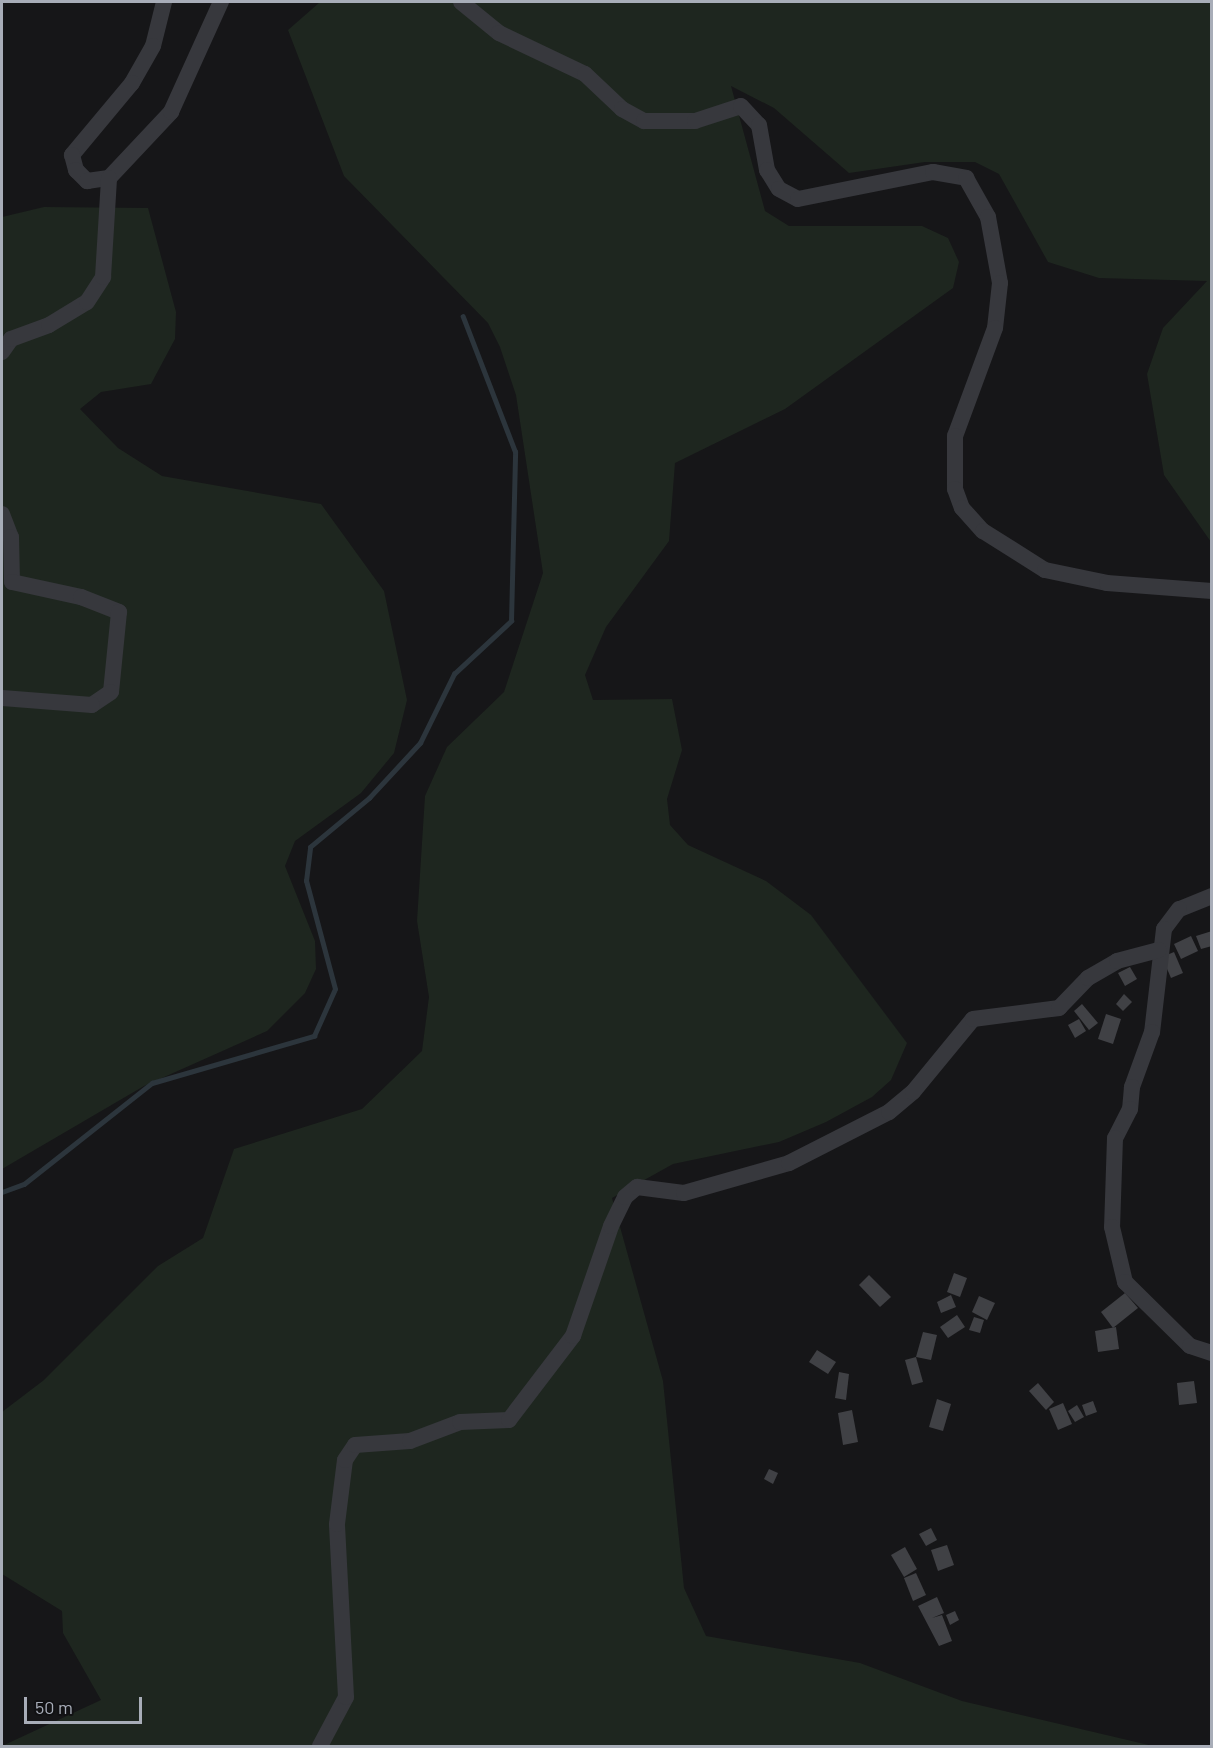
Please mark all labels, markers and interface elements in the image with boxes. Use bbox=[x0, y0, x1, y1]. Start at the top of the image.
scale bar bbox=[27, 1685, 146, 1723]
text: 50 m bbox=[35, 1696, 73, 1718]

